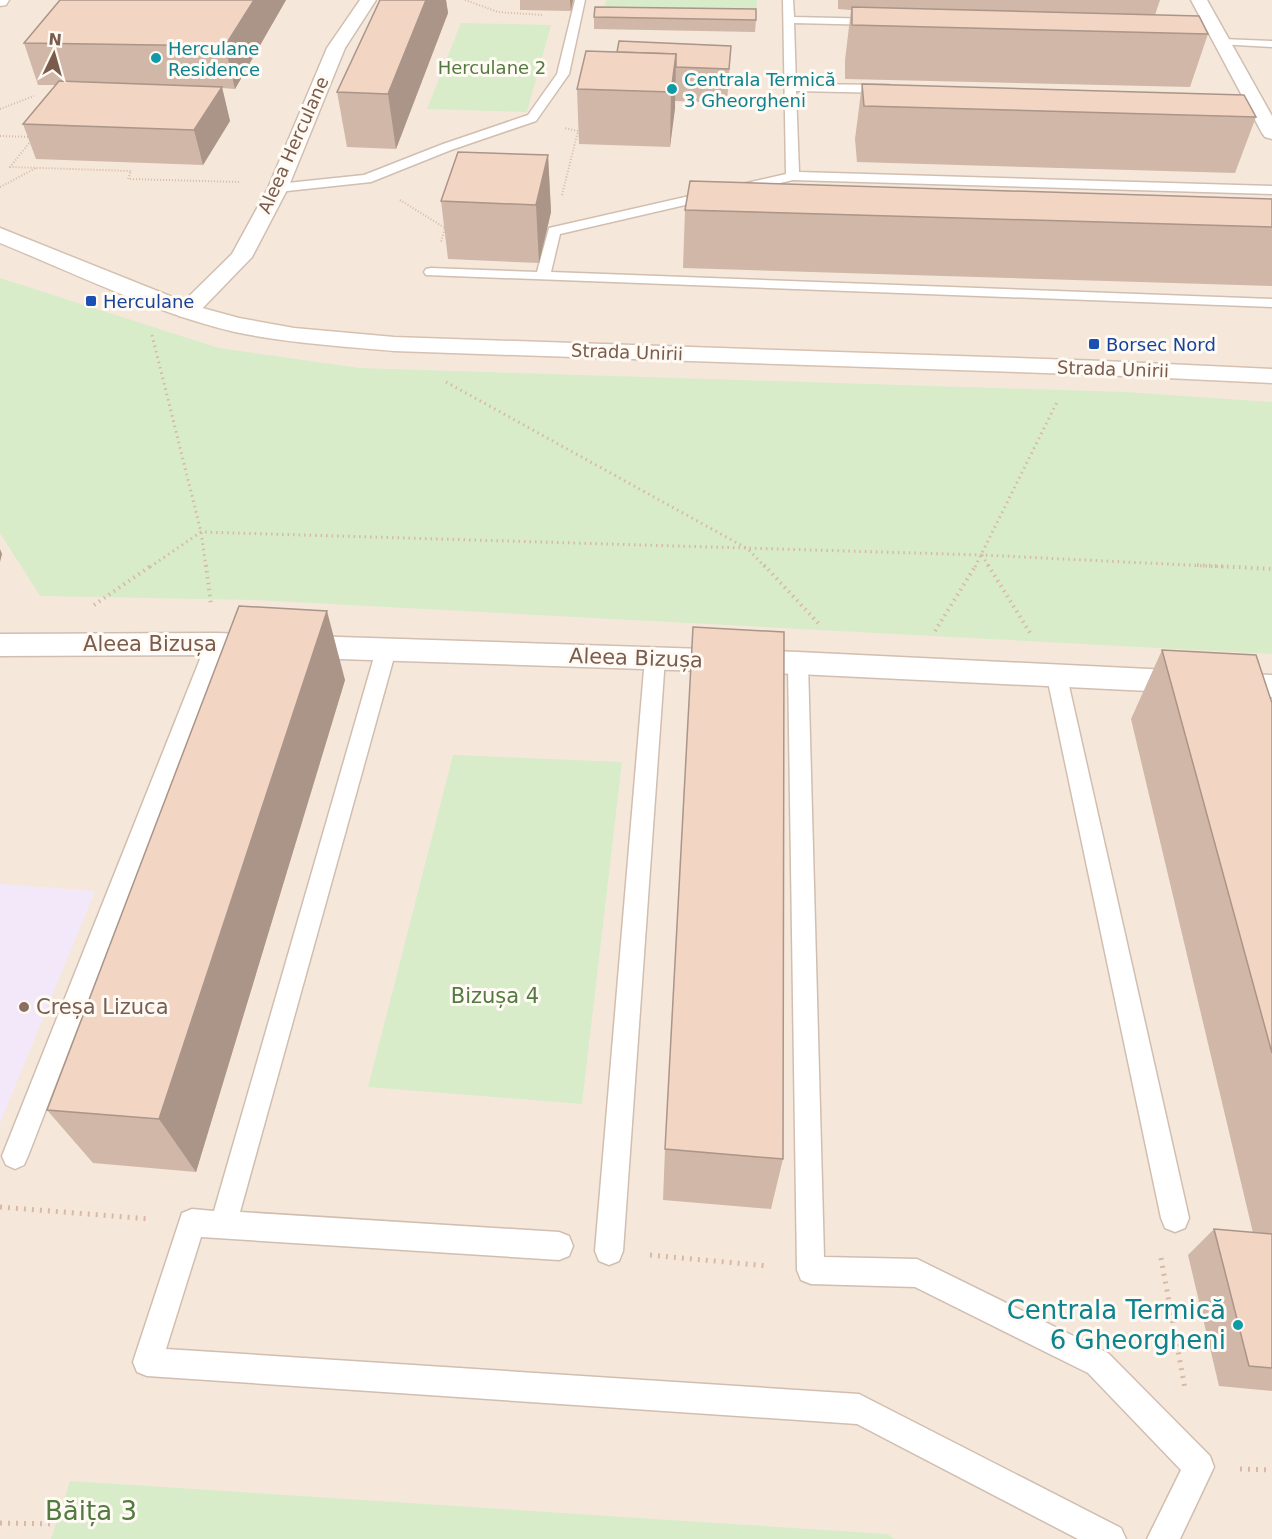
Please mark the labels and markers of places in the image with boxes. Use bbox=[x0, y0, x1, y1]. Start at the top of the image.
place label: Herculane Residence bbox=[168, 38, 260, 80]
marker: Herculane Residence bbox=[149, 51, 163, 65]
place label: Centrala Termică 3 Gheorgheni bbox=[684, 69, 836, 111]
marker: Centrala Termică 3 Gheorgheni bbox=[665, 82, 679, 96]
place label: Herculane bbox=[103, 291, 194, 312]
marker: Herculane bbox=[84, 294, 98, 308]
place label: Borsec Nord bbox=[1106, 334, 1216, 355]
marker: Borsec Nord bbox=[1087, 337, 1101, 351]
place label: Creșa Lizuca bbox=[36, 995, 169, 1019]
marker: Creșa Lizuca bbox=[17, 1000, 31, 1014]
place label: Centrala Termică 6 Gheorgheni bbox=[1007, 1295, 1226, 1355]
marker: Centrala Termică 6 Gheorgheni bbox=[1231, 1318, 1245, 1332]

